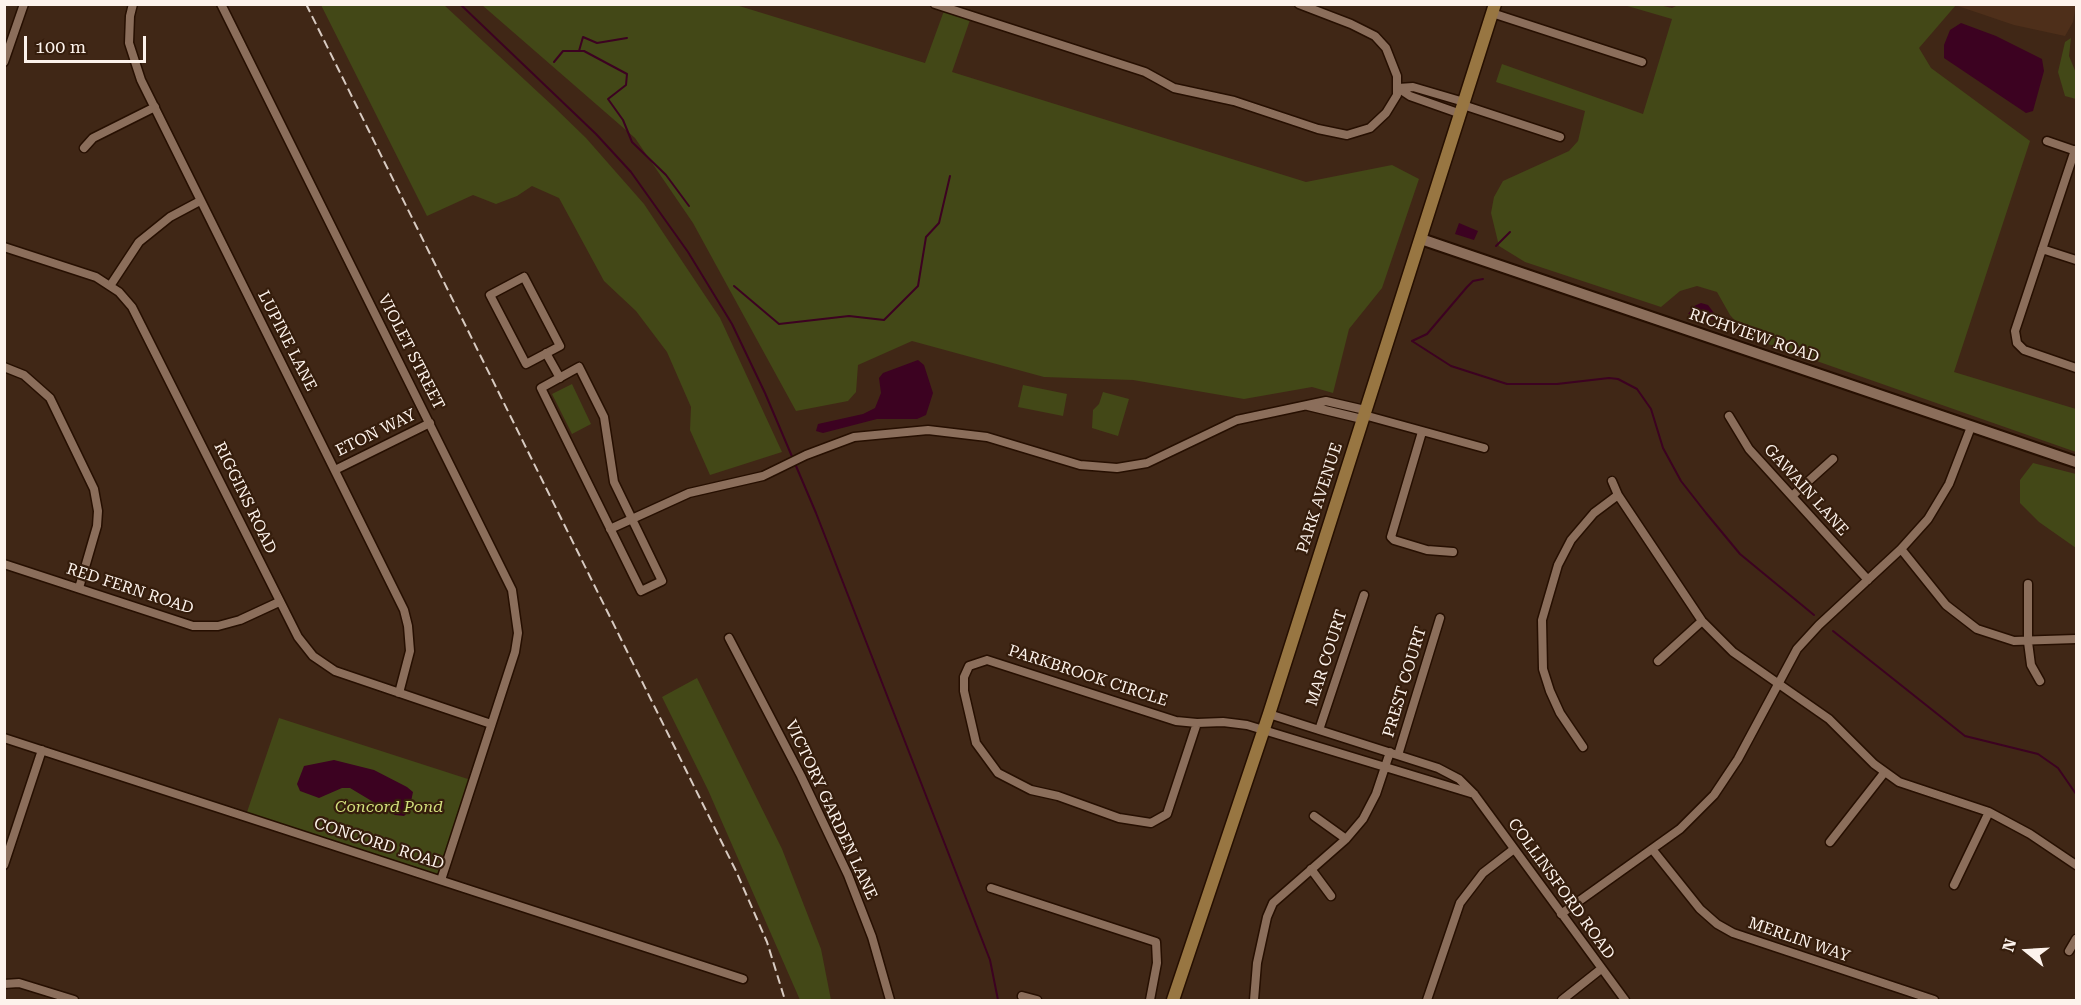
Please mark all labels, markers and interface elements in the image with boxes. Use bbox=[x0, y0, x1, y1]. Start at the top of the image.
scale bar bbox=[27, 24, 148, 62]
text: 100 m bbox=[35, 36, 86, 57]
street label: LUPINE LANE bbox=[253, 288, 321, 394]
street label: VIOLET STREET bbox=[374, 291, 448, 413]
street label: RICHVIEW ROAD bbox=[1686, 305, 1822, 367]
street label: ETON WAY bbox=[333, 405, 419, 461]
street label: RIGGINS ROAD bbox=[210, 439, 280, 557]
street label: PARK AVENUE bbox=[1293, 440, 1347, 556]
street label: GAWAIN LANE bbox=[1760, 440, 1852, 540]
street label: RED FERN ROAD bbox=[64, 559, 196, 619]
street label: MAR COURT bbox=[1302, 607, 1352, 709]
street label: PREST COURT bbox=[1379, 624, 1431, 740]
street label: PARKBROOK CIRCLE bbox=[1006, 641, 1170, 711]
street label: VICTORY GARDEN LANE bbox=[781, 717, 881, 903]
park label: Concord Pond bbox=[335, 797, 443, 817]
street label: CONCORD ROAD bbox=[312, 814, 446, 874]
street label: COLLINSFORD ROAD bbox=[1503, 815, 1619, 963]
street label: MERLIN WAY bbox=[1746, 914, 1852, 966]
north arrow bbox=[1997, 921, 2057, 981]
text: N bbox=[1998, 936, 2020, 954]

